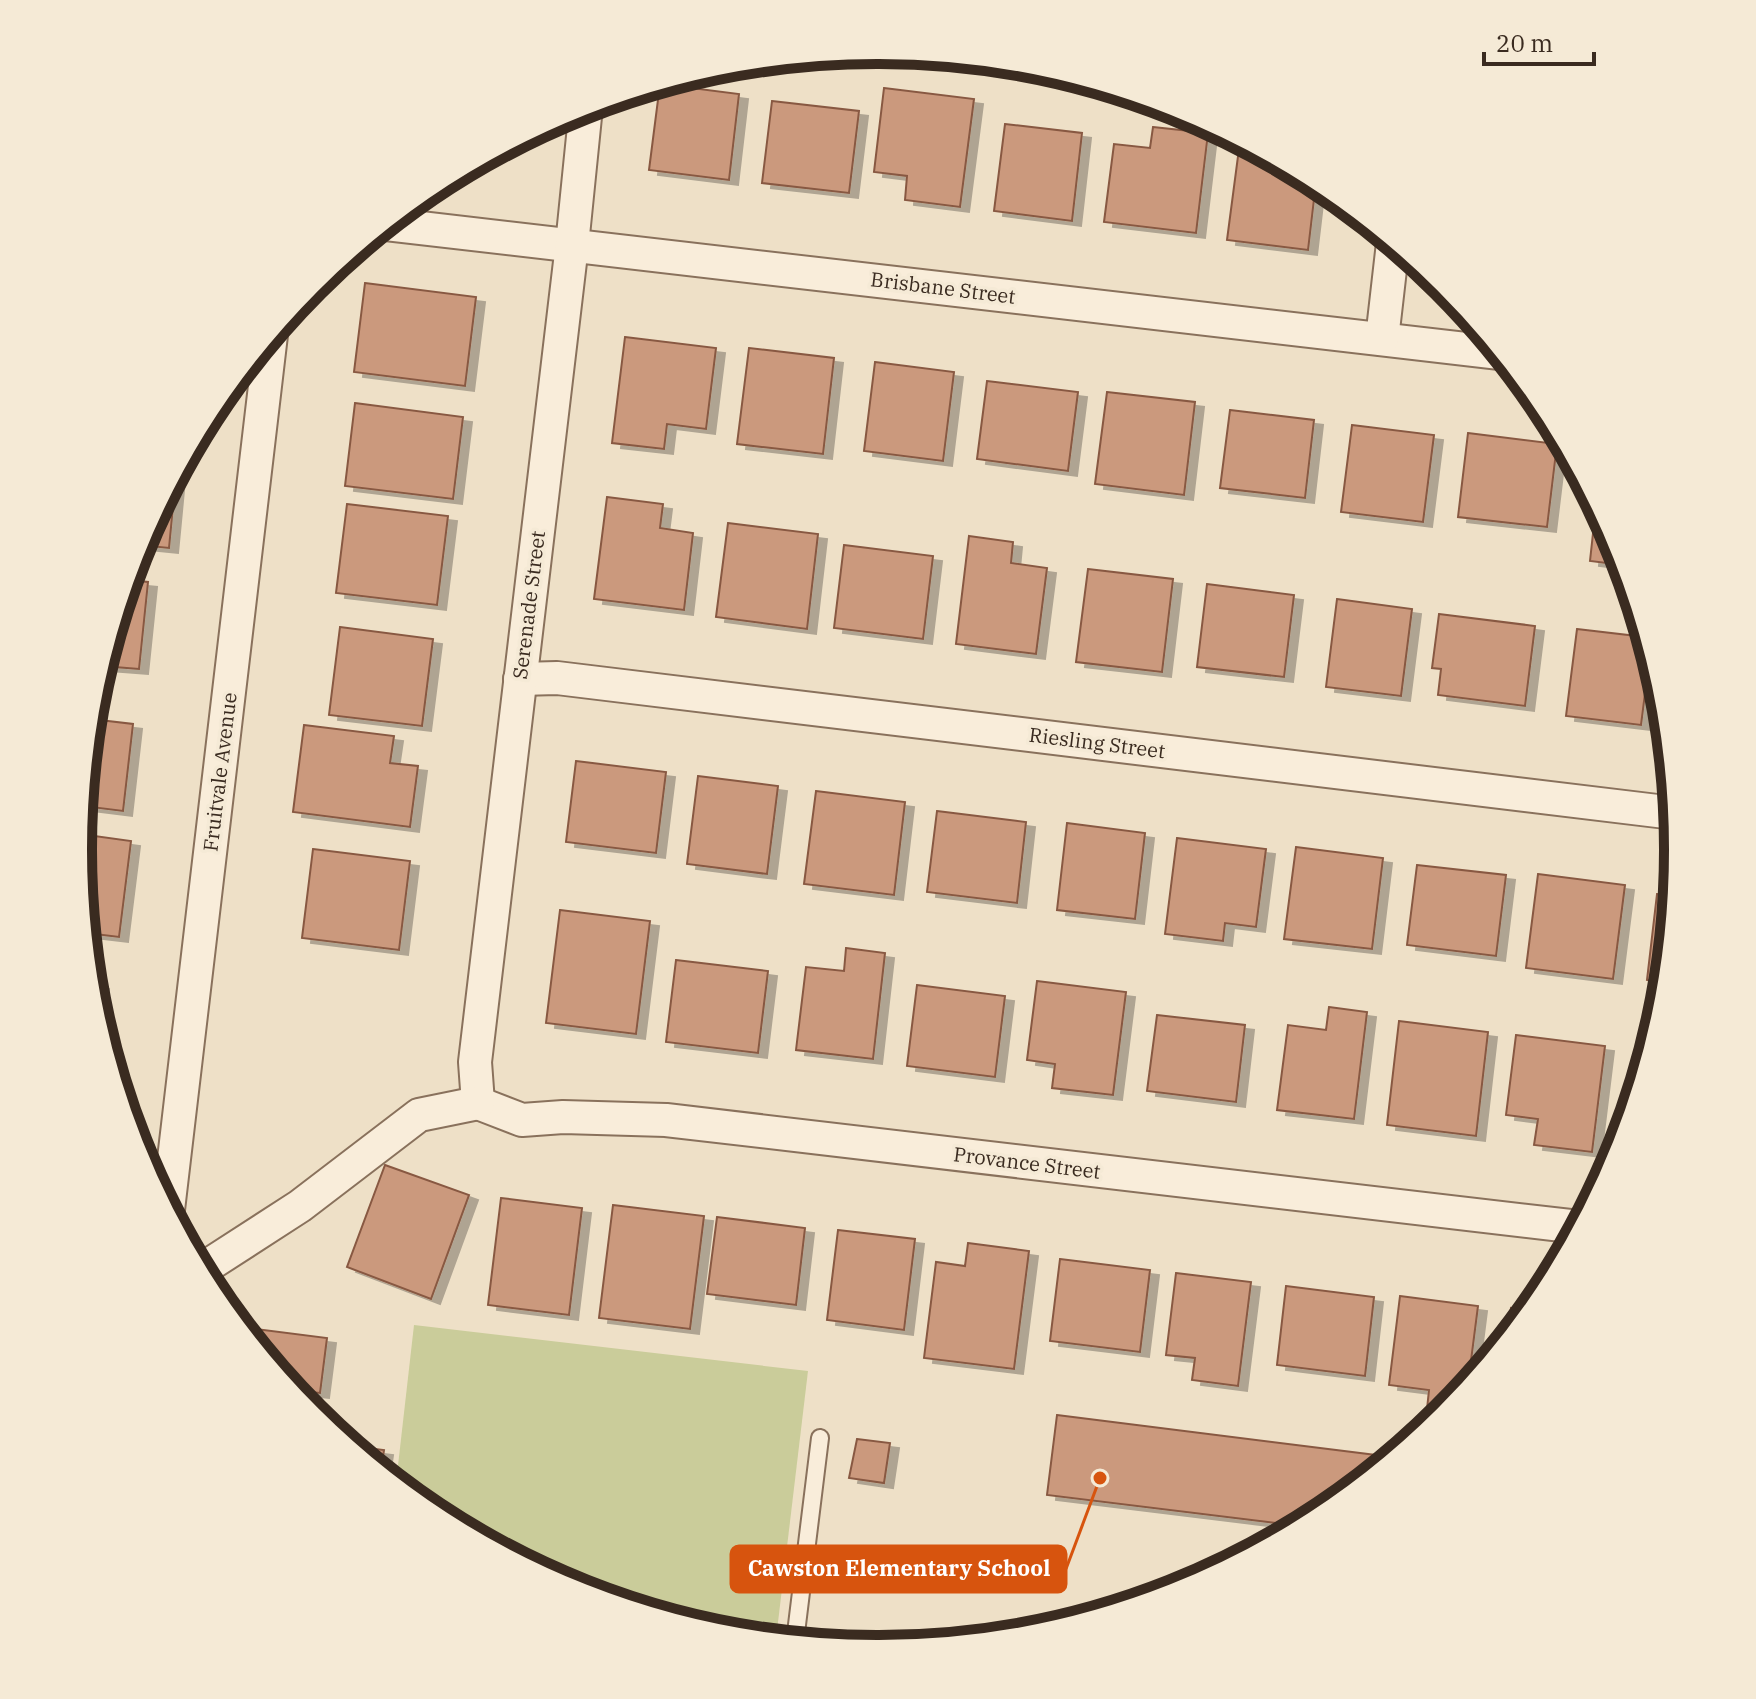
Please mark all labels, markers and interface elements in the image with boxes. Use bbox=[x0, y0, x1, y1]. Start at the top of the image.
scale bar bbox=[1484, 16, 1594, 66]
text: 20 m bbox=[1496, 27, 1553, 59]
street label: Brisbane Street bbox=[869, 265, 1017, 310]
street label: Serenade Street bbox=[506, 529, 551, 681]
street label: Fruitvale Avenue bbox=[196, 691, 243, 853]
street label: Riesling Street bbox=[1027, 721, 1167, 764]
street label: Provance Street bbox=[952, 1140, 1102, 1185]
callout: Cawston Elementary School bbox=[731, 1546, 1066, 1592]
text: Cawston Elementary School bbox=[748, 1553, 1050, 1582]

